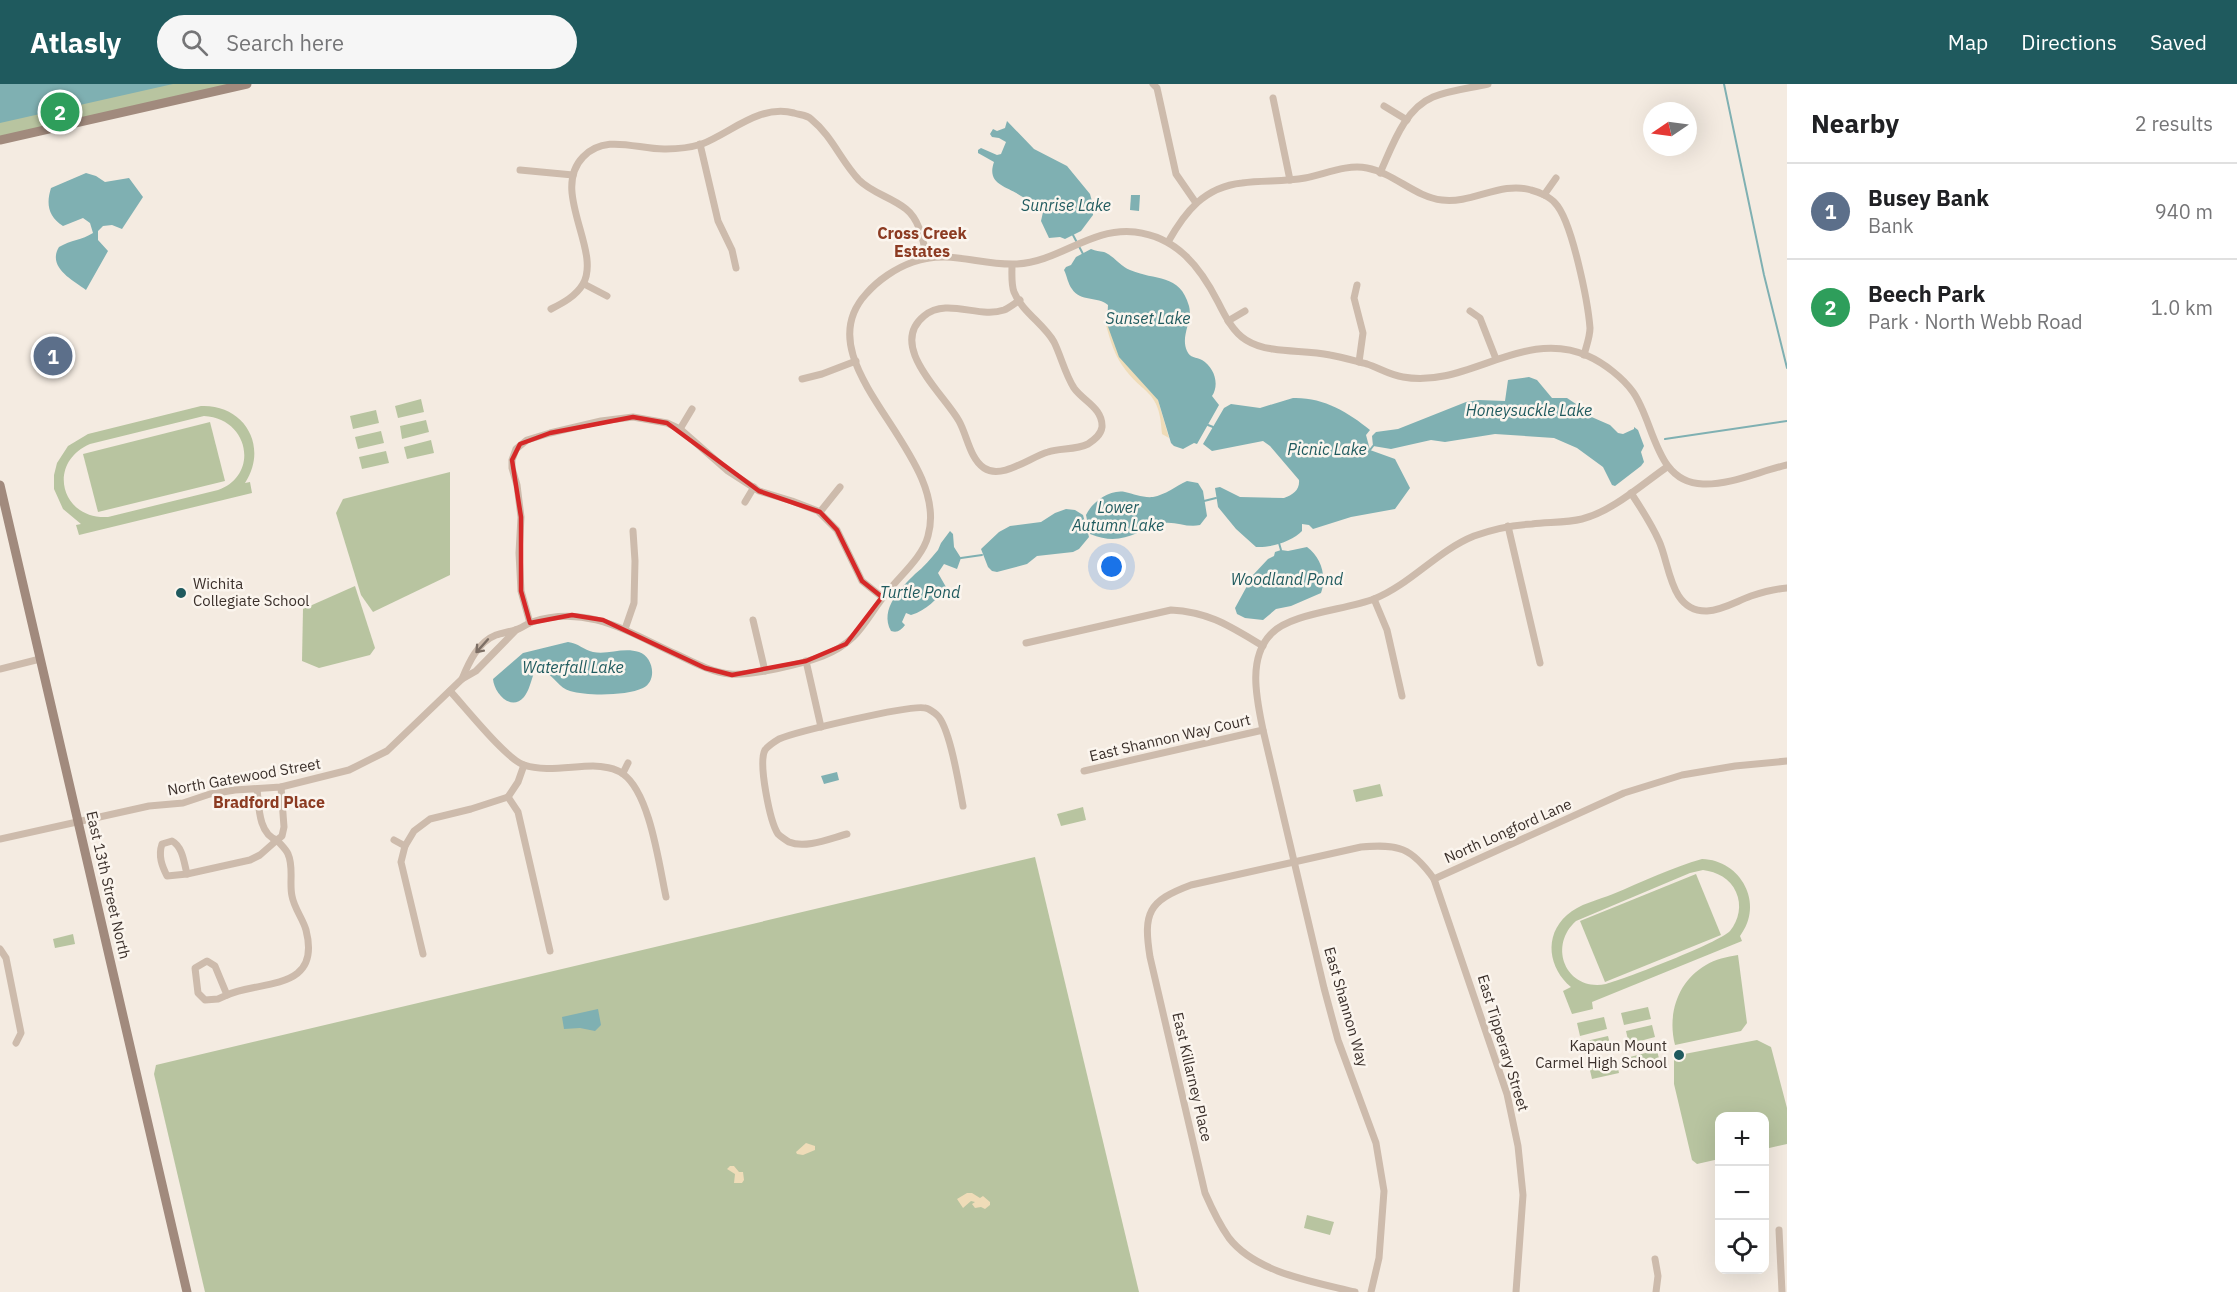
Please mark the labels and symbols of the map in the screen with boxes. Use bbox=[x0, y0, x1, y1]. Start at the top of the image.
pin: 2 bbox=[40, 90, 80, 135]
north arrow bbox=[1643, 102, 1697, 156]
water label: Sunrise Lake bbox=[1021, 195, 1111, 215]
district label: Cross Creek Estates bbox=[877, 223, 968, 261]
water label: Sunset Lake bbox=[1106, 308, 1190, 328]
pin: 1 bbox=[34, 334, 72, 378]
water label: Honeysuckle Lake bbox=[1466, 400, 1592, 420]
water label: Picnic Lake bbox=[1287, 439, 1367, 459]
water label: Lower Autumn Lake bbox=[1071, 497, 1164, 535]
your location bbox=[1097, 552, 1126, 581]
water label: Woodland Pond bbox=[1231, 569, 1344, 589]
place label: Wichita Collegiate School bbox=[193, 574, 309, 610]
water label: Turtle Pond bbox=[880, 582, 961, 602]
marker: Wichita Collegiate School bbox=[174, 586, 188, 600]
one-way arrow bbox=[475, 638, 489, 653]
water label: Waterfall Lake bbox=[522, 657, 624, 677]
street label: East Shannon Way Court bbox=[1087, 710, 1252, 765]
street label: North Gatewood Street bbox=[166, 754, 322, 799]
district label: Bradford Place bbox=[213, 792, 325, 812]
street label: North Longford Lane bbox=[1441, 794, 1574, 867]
street label: East 13th Street North bbox=[82, 809, 135, 961]
street label: East Shannon Way bbox=[1320, 945, 1373, 1070]
street label: East Tipperary Street bbox=[1474, 972, 1533, 1114]
street label: East Killarney Place bbox=[1168, 1010, 1217, 1143]
place label: Kapaun Mount Carmel High School bbox=[1535, 1036, 1667, 1072]
marker: Kapaun Mount Carmel High School bbox=[1672, 1048, 1686, 1062]

